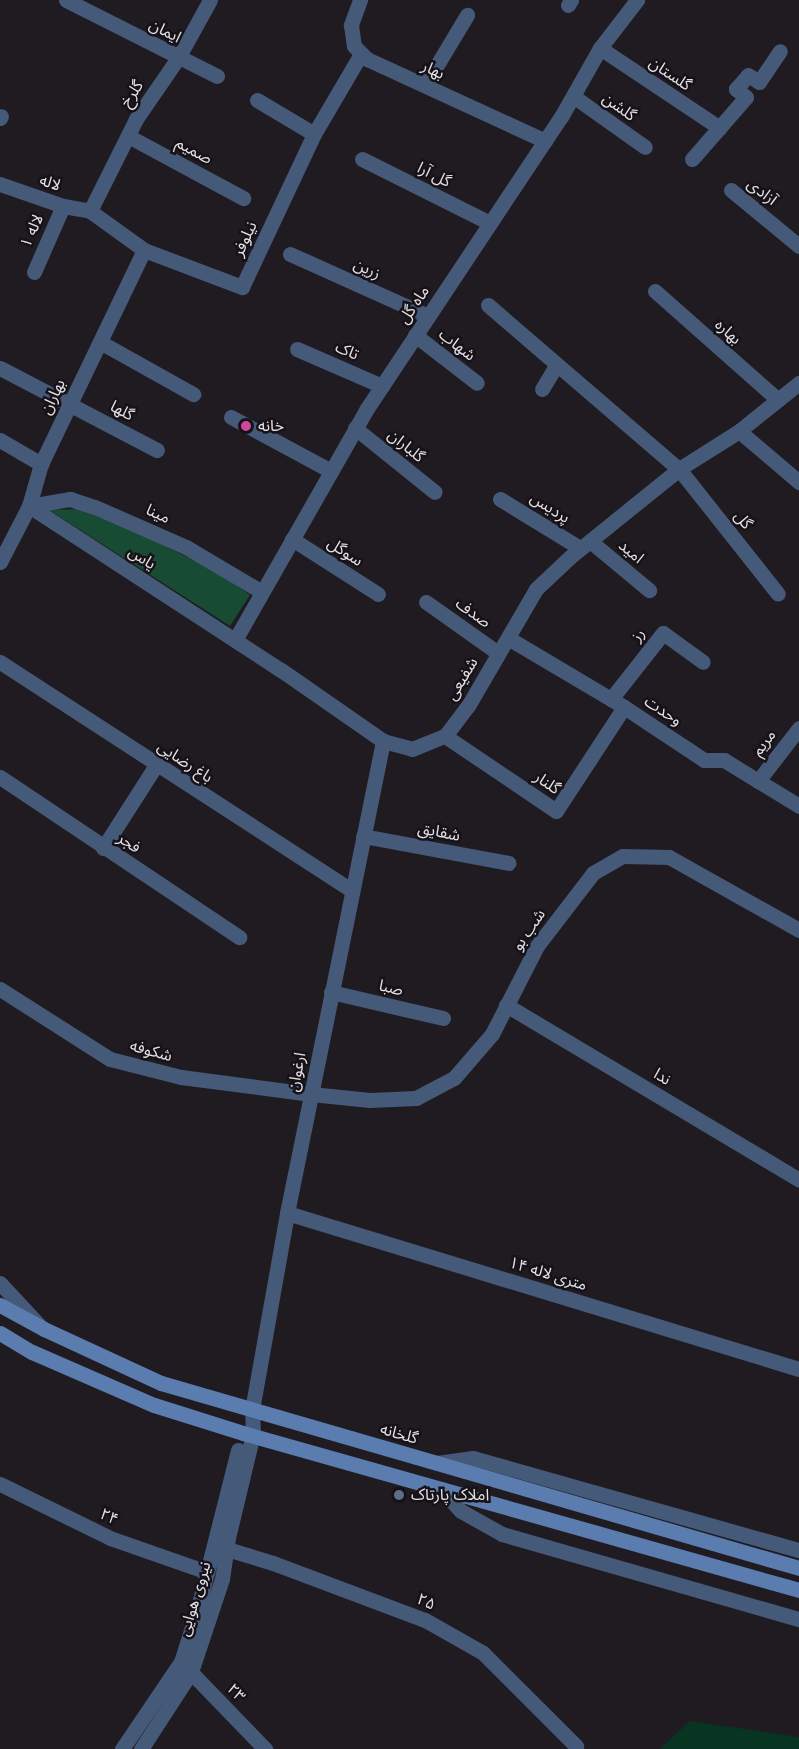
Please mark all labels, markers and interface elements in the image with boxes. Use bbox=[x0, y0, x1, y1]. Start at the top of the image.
street label: ایمان bbox=[146, 15, 184, 47]
street label: گلستان bbox=[645, 53, 695, 95]
street label: بهار bbox=[419, 56, 447, 84]
street label: گلرخ bbox=[116, 77, 148, 111]
street label: گلشن bbox=[598, 89, 640, 125]
street label: صمیم bbox=[172, 133, 216, 169]
street label: گل آرا bbox=[414, 158, 454, 192]
street label: لاله bbox=[37, 171, 63, 195]
street label: آزادی bbox=[743, 174, 781, 210]
street label: لاله ۱ bbox=[16, 211, 48, 251]
street label: نیلوفر bbox=[229, 219, 261, 259]
street label: زرین bbox=[350, 255, 384, 283]
street label: ماه گل bbox=[394, 282, 434, 328]
street label: بهاره bbox=[711, 315, 745, 349]
street label: شهاب bbox=[435, 325, 479, 365]
street label: تاک bbox=[332, 338, 362, 364]
street label: بهاران bbox=[36, 376, 70, 418]
street label: گلها bbox=[107, 397, 137, 425]
place label: خانه bbox=[258, 416, 284, 436]
marker: خانه bbox=[239, 419, 253, 433]
street label: گلباران bbox=[384, 425, 428, 467]
street label: پردیس bbox=[527, 488, 573, 528]
street label: مینا bbox=[143, 500, 173, 528]
street label: گل bbox=[730, 507, 756, 533]
street label: سوگل bbox=[324, 534, 366, 570]
street label: امید bbox=[615, 536, 647, 568]
street label: یاس bbox=[125, 542, 159, 574]
street label: صدف bbox=[452, 594, 494, 632]
street label: رز bbox=[627, 624, 649, 646]
street label: شفیعی bbox=[442, 654, 482, 704]
street label: وحدت bbox=[641, 692, 685, 730]
street label: مریم bbox=[748, 726, 780, 760]
street label: باغ رضایی bbox=[154, 737, 216, 787]
street label: گلنار bbox=[530, 767, 564, 799]
street label: شقایق bbox=[416, 818, 462, 846]
street label: فجر bbox=[114, 829, 144, 857]
street label: شب بو bbox=[508, 906, 550, 954]
street label: صبا bbox=[377, 976, 405, 1000]
street label: شکوفه bbox=[128, 1036, 174, 1066]
street label: ارغوان bbox=[284, 1051, 310, 1093]
street label: ندا bbox=[650, 1064, 674, 1090]
street label: ۱۴ متری لاله bbox=[507, 1253, 589, 1295]
street label: گلخانه bbox=[378, 1419, 420, 1449]
place label: املاک پارتاک bbox=[411, 1485, 489, 1505]
marker: املاک پارتاک bbox=[392, 1488, 406, 1502]
street label: ۲۴ bbox=[97, 1504, 121, 1530]
street label: نیروی هوایی bbox=[175, 1559, 215, 1639]
street label: ۲۵ bbox=[414, 1590, 438, 1614]
street label: ۲۳ bbox=[223, 1680, 249, 1706]

